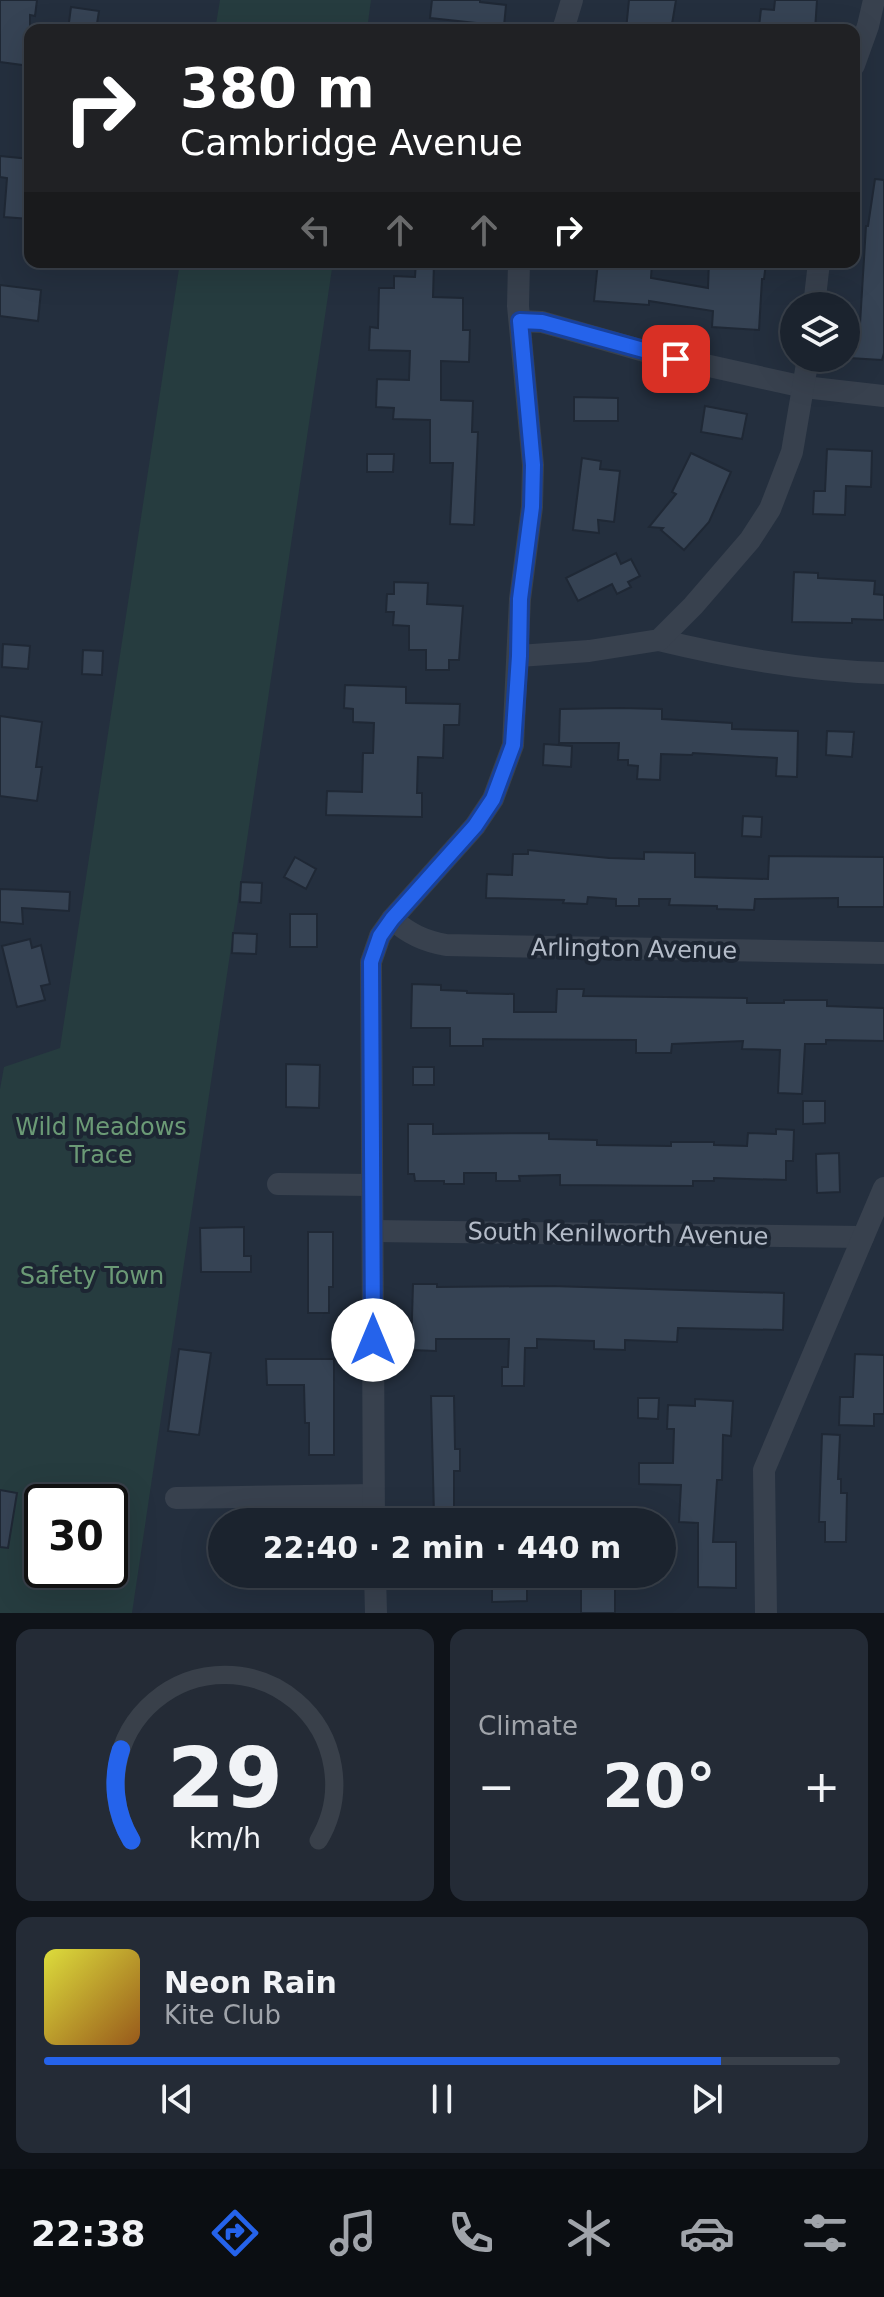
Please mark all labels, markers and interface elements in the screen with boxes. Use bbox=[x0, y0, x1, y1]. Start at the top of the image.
text: 380 m bbox=[180, 55, 375, 120]
icon: right bbox=[48, 56, 152, 160]
text: Cambridge Avenue bbox=[180, 122, 523, 163]
icon: left bbox=[294, 208, 338, 252]
icon: ahead bbox=[378, 208, 422, 252]
icon: ahead bbox=[462, 208, 506, 252]
icon: right bbox=[546, 208, 590, 252]
map controls bbox=[780, 292, 860, 372]
button: layers bbox=[780, 292, 860, 372]
pin bbox=[642, 325, 710, 393]
icon: arrive bbox=[654, 337, 698, 381]
street label: Arlington Avenue bbox=[531, 933, 737, 965]
park label: Wild Meadows Trace bbox=[15, 1113, 187, 1169]
street label: South Kenilworth Avenue bbox=[467, 1217, 769, 1251]
park label: Safety Town bbox=[20, 1262, 164, 1290]
position arrow bbox=[331, 1298, 415, 1382]
speed limit sign: 30 bbox=[24, 1484, 128, 1588]
text: 22:40 · 2 min · 440 m bbox=[263, 1530, 621, 1565]
text: Climate bbox=[478, 1711, 578, 1741]
text: 29 bbox=[167, 1730, 283, 1827]
text: 20° bbox=[602, 1751, 716, 1821]
text: − bbox=[478, 1761, 515, 1812]
text: + bbox=[803, 1761, 840, 1812]
text: km/h bbox=[189, 1821, 261, 1855]
text: Neon Rain bbox=[164, 1965, 337, 2000]
text: Kite Club bbox=[164, 2000, 281, 2030]
icon: previous bbox=[155, 2077, 199, 2121]
icon: pause bbox=[420, 2077, 464, 2121]
icon: next bbox=[685, 2077, 729, 2121]
icon: directions bbox=[207, 2205, 263, 2261]
icon: music bbox=[325, 2205, 381, 2261]
icon: phone bbox=[443, 2205, 499, 2261]
icon: climate bbox=[561, 2205, 617, 2261]
icon: car bbox=[679, 2205, 735, 2261]
icon: filters bbox=[797, 2205, 853, 2261]
text: 22:38 bbox=[31, 2213, 146, 2254]

